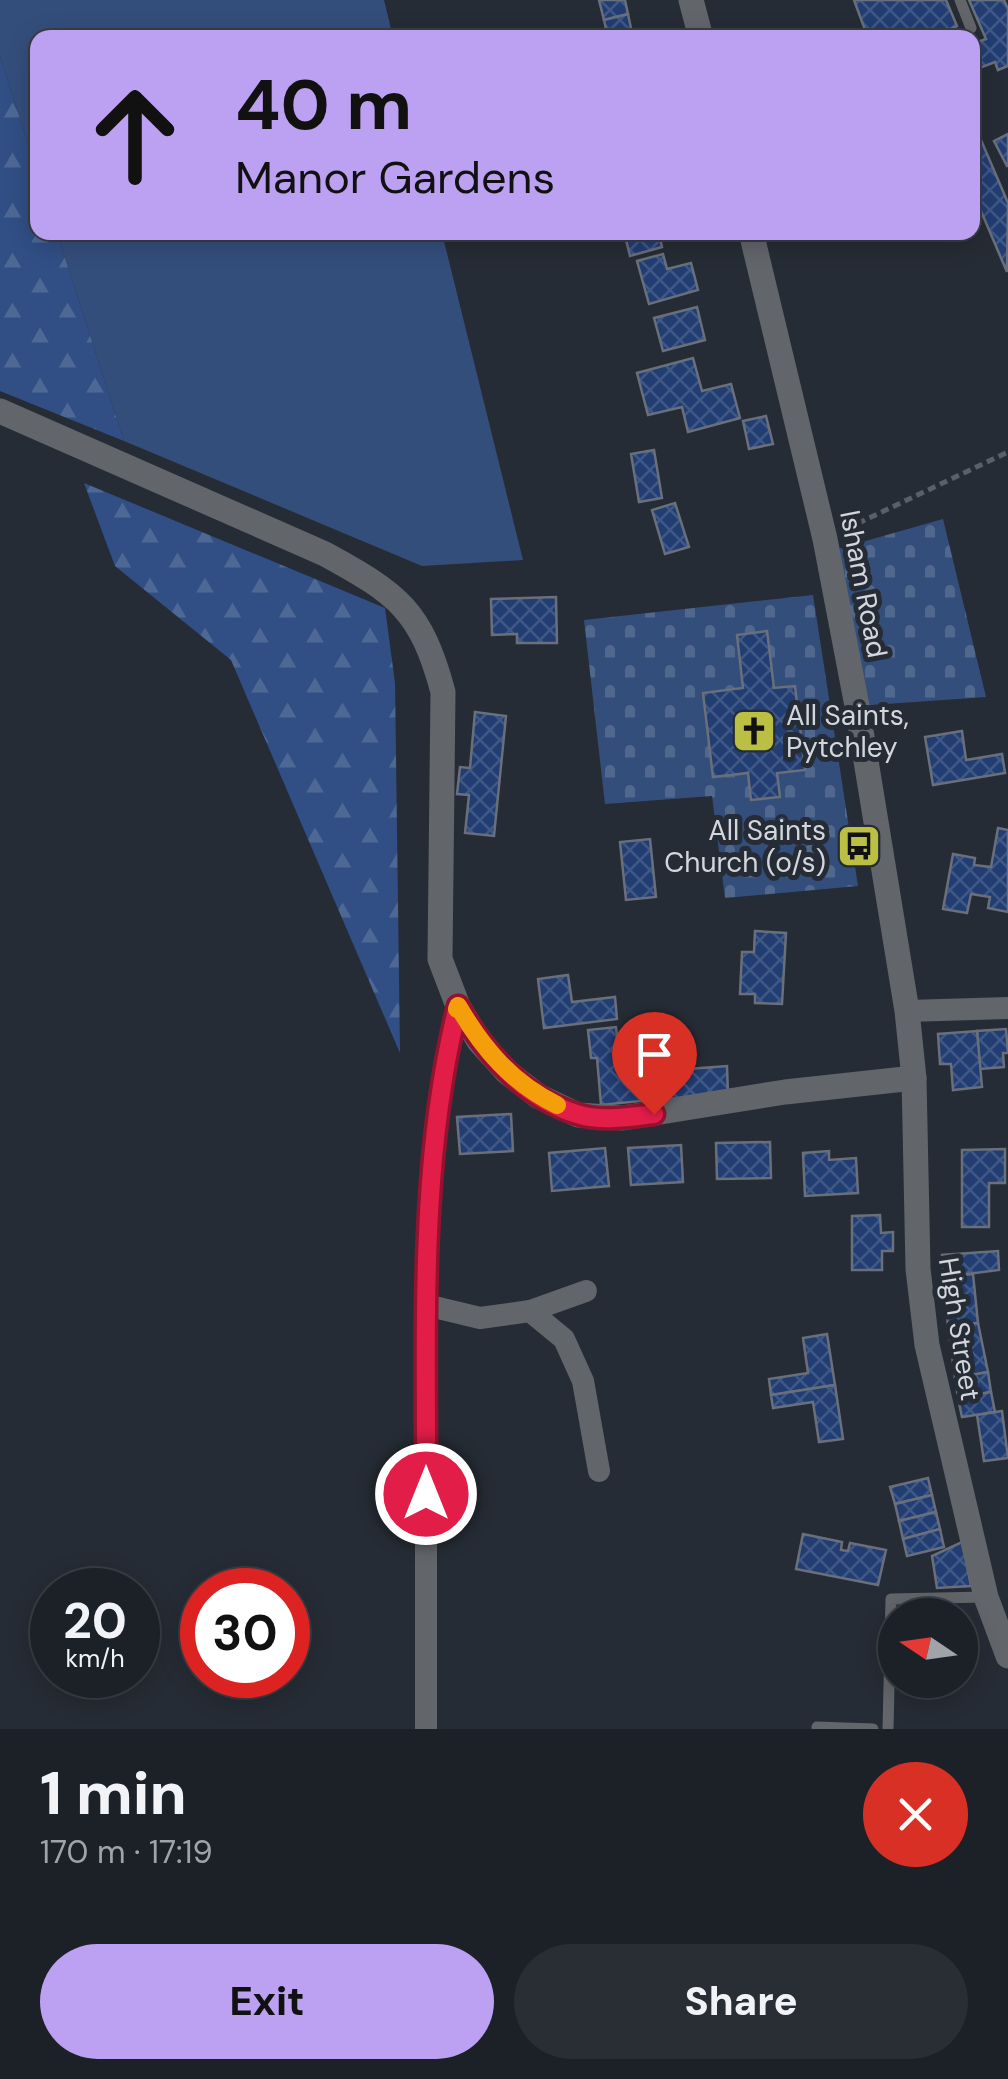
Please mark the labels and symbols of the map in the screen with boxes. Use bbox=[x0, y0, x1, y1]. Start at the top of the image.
street label: Isham Road bbox=[831, 507, 896, 661]
place label: All Saints, Pytchley bbox=[786, 697, 909, 766]
church icon: All Saints, Pytchley bbox=[731, 708, 777, 754]
place label: All Saints Church (o/s) bbox=[664, 812, 826, 881]
bus stop icon: All Saints Church (o/s) bbox=[836, 823, 882, 869]
pin bbox=[612, 1012, 697, 1115]
street label: High Street bbox=[930, 1255, 989, 1403]
position arrow bbox=[374, 1442, 478, 1546]
speed limit sign: 30 bbox=[180, 1568, 310, 1698]
north arrow bbox=[878, 1598, 978, 1698]

